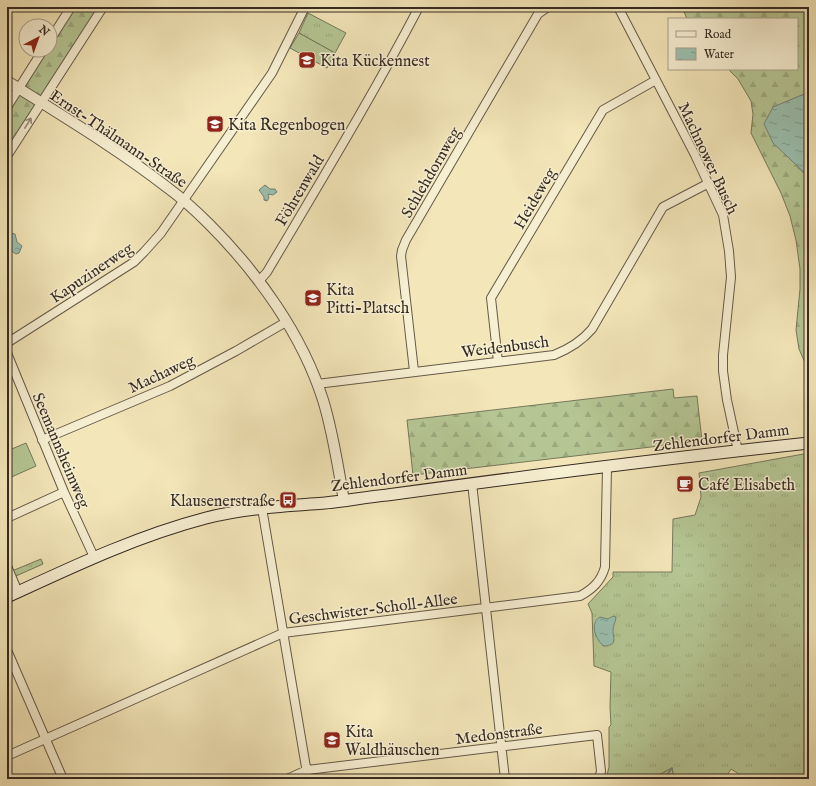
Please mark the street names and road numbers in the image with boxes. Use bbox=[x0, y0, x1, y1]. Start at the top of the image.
street label: Ernst-Thälmann-Straße bbox=[45, 86, 190, 193]
street label: Machnower Busch bbox=[672, 100, 742, 219]
street label: Schlehdornweg bbox=[398, 124, 466, 222]
street label: Föhrenwald bbox=[272, 152, 330, 230]
street label: Heideweg bbox=[510, 165, 561, 233]
street label: Kapuzinerweg bbox=[47, 239, 137, 309]
street label: Weidenbusch bbox=[460, 333, 551, 363]
street label: Machaweg bbox=[126, 351, 198, 399]
street label: Seemannsheimweg bbox=[27, 390, 94, 512]
street label: Zehlendorfer Damm bbox=[652, 421, 791, 457]
street label: Zehlendorfer Damm bbox=[330, 461, 469, 497]
street label: Geschwister-Scholl-Allee bbox=[288, 590, 459, 630]
street label: Medonstraße bbox=[455, 720, 544, 750]

